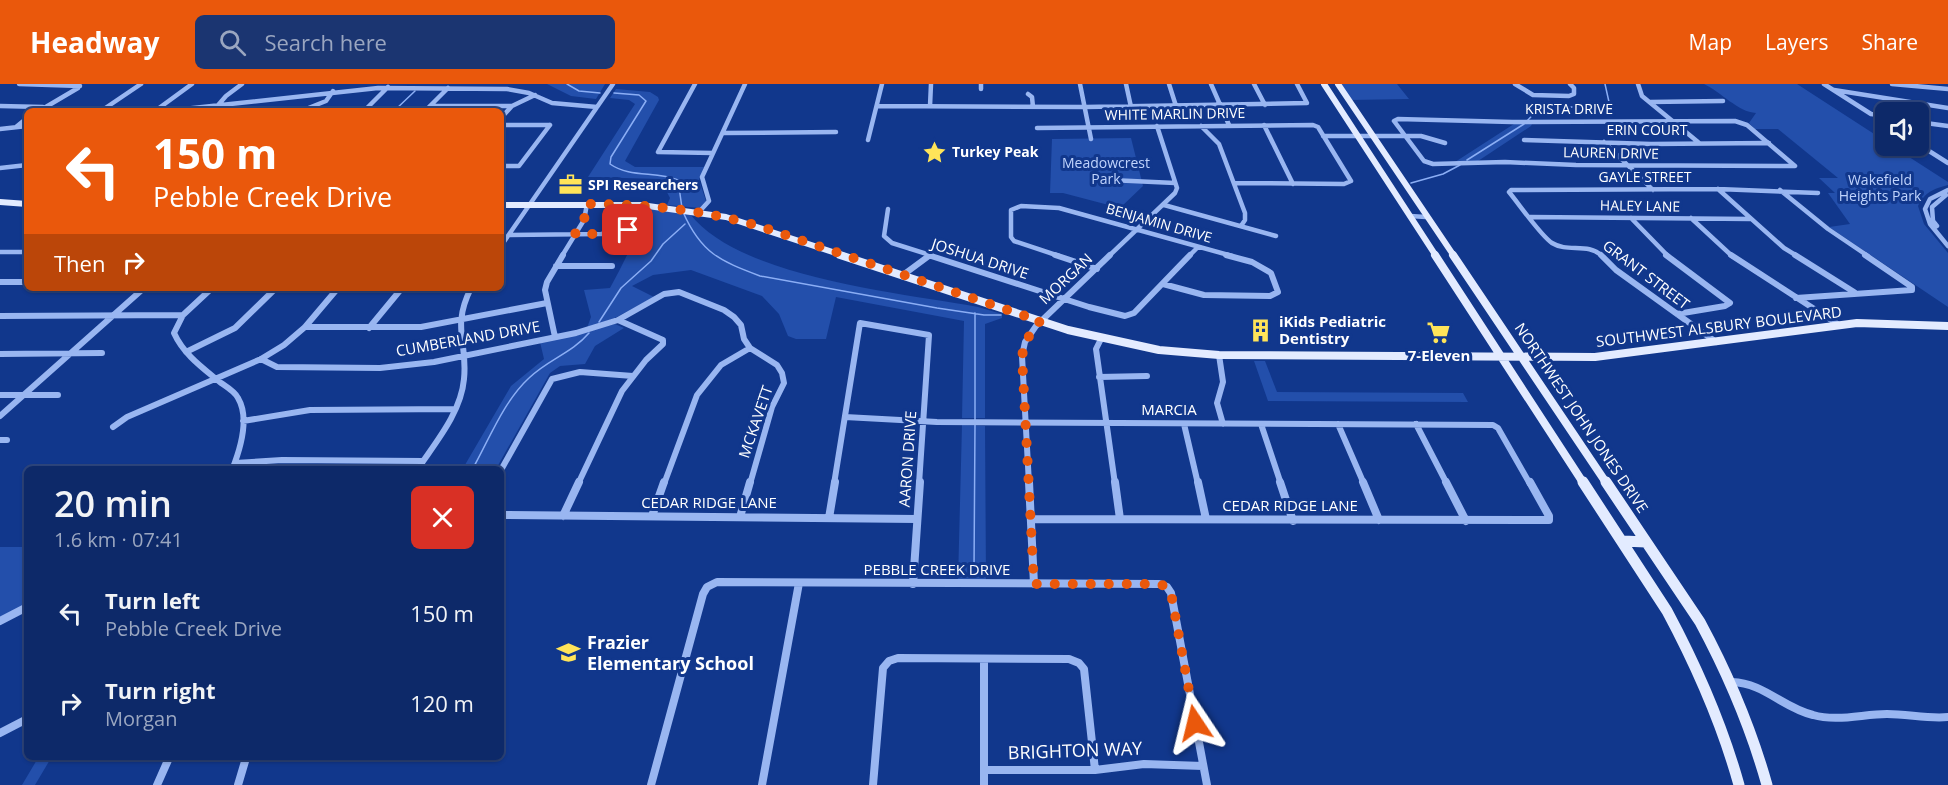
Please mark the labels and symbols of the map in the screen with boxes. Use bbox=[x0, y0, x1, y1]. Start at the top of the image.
street label: KRISTA DRIVE bbox=[1525, 99, 1613, 118]
street label: WHITE MARLIN DRIVE bbox=[1105, 103, 1245, 124]
street label: ERIN COURT bbox=[1607, 120, 1688, 139]
place icon: Turkey Peak bbox=[921, 139, 947, 165]
place label: Turkey Peak bbox=[952, 142, 1039, 161]
street label: LAUREN DRIVE bbox=[1563, 142, 1659, 163]
park label: Meadowcrest Park bbox=[1062, 153, 1150, 188]
street label: GAYLE STREET bbox=[1599, 167, 1692, 186]
park label: Wakefield Heights Park bbox=[1839, 170, 1922, 205]
office icon: SPI Researchers bbox=[557, 172, 583, 198]
place label: SPI Researchers bbox=[588, 175, 698, 194]
street label: HALEY LANE bbox=[1600, 195, 1680, 216]
street label: BENJAMIN DRIVE bbox=[1104, 198, 1214, 247]
pin bbox=[602, 204, 653, 255]
street label: JOSHUA DRIVE bbox=[927, 232, 1031, 283]
street label: GRANT STREET bbox=[1599, 235, 1695, 314]
street label: MORGAN bbox=[1034, 248, 1096, 308]
street label: SOUTHWEST ALSBURY BOULEVARD bbox=[1595, 301, 1843, 351]
place label: iKids Pediatric Dentistry bbox=[1279, 311, 1386, 348]
street label: CUMBERLAND DRIVE bbox=[394, 315, 542, 361]
building icon: iKids Pediatric Dentistry bbox=[1248, 318, 1274, 344]
supermarket icon: 7-Eleven bbox=[1426, 319, 1452, 345]
street label: NORTHWEST JOHN JONES DRIVE bbox=[1511, 319, 1653, 516]
place label: 7-Eleven bbox=[1408, 345, 1470, 365]
street label: MCKAVETT bbox=[733, 382, 777, 461]
street label: MARCIA bbox=[1141, 399, 1197, 419]
street label: AARON DRIVE bbox=[894, 410, 920, 508]
street label: CEDAR RIDGE LANE bbox=[641, 492, 777, 512]
street label: CEDAR RIDGE LANE bbox=[1222, 495, 1358, 515]
street label: PEBBLE CREEK DRIVE bbox=[864, 559, 1010, 579]
place label: Frazier Elementary School bbox=[587, 630, 754, 675]
school or university icon: Frazier Elementary School bbox=[556, 640, 582, 666]
position arrow bbox=[1163, 691, 1227, 755]
street label: BRIGHTON WAY bbox=[1007, 736, 1143, 764]

